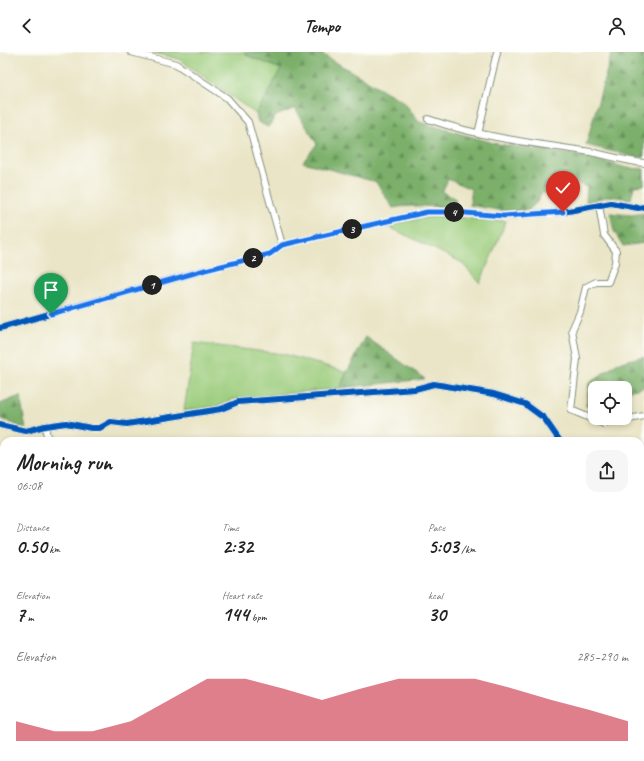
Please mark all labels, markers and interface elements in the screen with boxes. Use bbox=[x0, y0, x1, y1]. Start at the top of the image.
icon: back bbox=[16, 15, 38, 37]
text: Tempo bbox=[304, 15, 340, 37]
icon: person bbox=[606, 15, 628, 37]
pin bbox=[546, 171, 580, 212]
icon: check bbox=[552, 177, 574, 199]
pin: 4 bbox=[444, 202, 464, 222]
text: 4 bbox=[452, 205, 456, 219]
pin: 3 bbox=[342, 219, 362, 239]
text: 3 bbox=[350, 222, 354, 236]
pin: 2 bbox=[243, 248, 263, 268]
text: 2 bbox=[251, 251, 255, 265]
pin bbox=[34, 273, 68, 314]
pin: 1 bbox=[142, 275, 162, 295]
text: 1 bbox=[150, 278, 154, 292]
icon: arrive bbox=[40, 279, 62, 301]
map controls bbox=[588, 381, 632, 425]
button: locate bbox=[588, 381, 632, 425]
text: Morning run bbox=[16, 449, 112, 477]
button: share bbox=[586, 450, 628, 492]
text: 06:08 bbox=[16, 478, 42, 494]
text: Distance bbox=[16, 520, 49, 534]
text: Time bbox=[222, 520, 239, 534]
text: Pace bbox=[428, 520, 445, 534]
text: 0.50 bbox=[16, 534, 47, 559]
text: 2:32 bbox=[222, 534, 253, 559]
text: 5:03 bbox=[428, 534, 459, 559]
text: km bbox=[47, 542, 60, 556]
text: /km bbox=[459, 542, 476, 556]
text: Elevation bbox=[16, 588, 50, 602]
text: Heart rate bbox=[222, 588, 262, 602]
text: kcal bbox=[428, 588, 443, 602]
text: 7 bbox=[16, 602, 25, 627]
text: 144 bbox=[222, 602, 249, 627]
text: 30 bbox=[428, 602, 446, 627]
text: m bbox=[25, 610, 34, 624]
text: bpm bbox=[249, 610, 267, 624]
text: Elevation bbox=[16, 649, 56, 665]
text: 285–290 m bbox=[577, 649, 628, 665]

